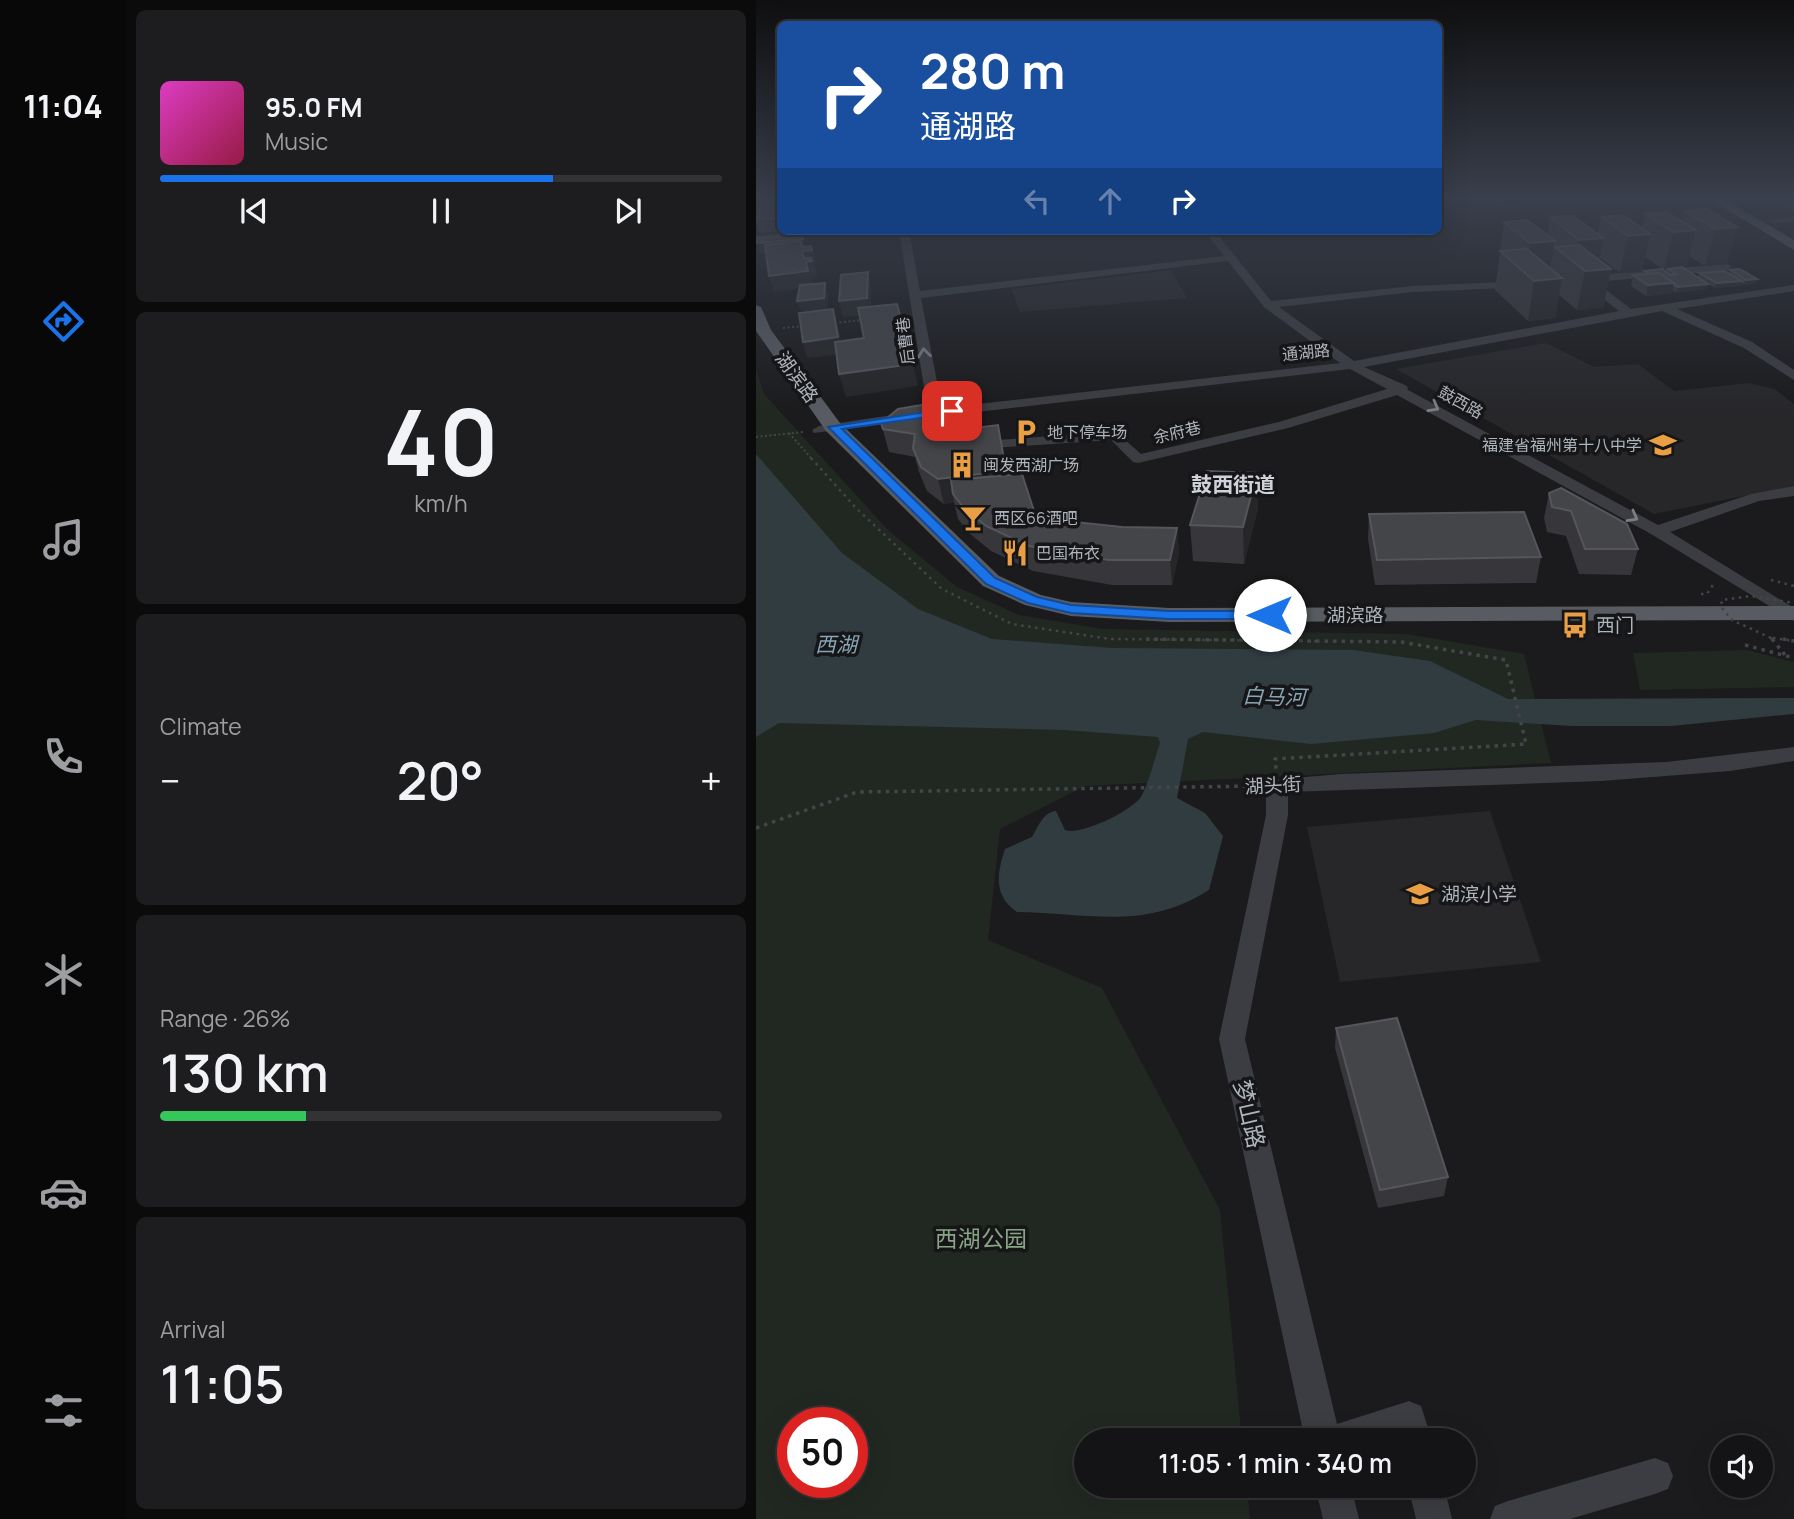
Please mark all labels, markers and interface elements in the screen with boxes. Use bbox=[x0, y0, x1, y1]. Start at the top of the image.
text: 280 m bbox=[920, 37, 1065, 104]
icon: right bbox=[805, 49, 896, 140]
text: 11:04 bbox=[23, 84, 103, 128]
text: 95.0 FM bbox=[265, 89, 362, 125]
text: 通湖路 bbox=[920, 104, 1016, 148]
text: Music bbox=[265, 125, 328, 157]
icon: left bbox=[1018, 182, 1056, 220]
icon: ahead bbox=[1091, 182, 1129, 220]
icon: right bbox=[1164, 182, 1202, 220]
icon: previous bbox=[235, 192, 273, 230]
icon: pause bbox=[422, 192, 460, 230]
icon: next bbox=[609, 192, 647, 230]
icon: directions bbox=[39, 297, 88, 346]
street label: 后曹巷 bbox=[891, 316, 919, 366]
street label: 通湖路 bbox=[1281, 339, 1331, 365]
street label: 湖滨路 bbox=[770, 346, 824, 408]
one-way arrow bbox=[916, 347, 931, 359]
text: 40 bbox=[383, 379, 499, 503]
pin bbox=[922, 381, 982, 441]
street label: 鼓西路 bbox=[1435, 381, 1487, 423]
icon: arrive bbox=[933, 392, 971, 430]
one-way arrow bbox=[1426, 399, 1439, 412]
street label: 余府巷 bbox=[1151, 416, 1203, 448]
parking icon: 地下停车场 bbox=[1011, 417, 1041, 447]
place label: 地下停车场 bbox=[1047, 421, 1127, 443]
school or university icon: 福建省福州第十八中学 bbox=[1648, 430, 1678, 460]
place label: 福建省福州第十八中学 bbox=[1482, 434, 1642, 456]
building icon: 闽发西湖广场 bbox=[947, 450, 977, 480]
place label: 闽发西湖广场 bbox=[983, 454, 1079, 476]
district label: 鼓西街道 bbox=[1191, 470, 1275, 498]
text: km/h bbox=[414, 487, 468, 519]
bar icon: 西区66酒吧 bbox=[958, 503, 988, 533]
place label: 西区66酒吧 bbox=[994, 507, 1078, 529]
one-way arrow bbox=[1625, 509, 1638, 522]
icon: music bbox=[39, 515, 88, 564]
restaurant icon: 巴国布衣 bbox=[1000, 538, 1030, 568]
place label: 巴国布衣 bbox=[1036, 542, 1100, 564]
position arrow bbox=[1233, 578, 1307, 652]
street label: 湖滨路 bbox=[1326, 602, 1384, 628]
bus stop icon: 西门 bbox=[1560, 610, 1590, 640]
place label: 西门 bbox=[1596, 612, 1634, 638]
water label: 西湖 bbox=[815, 630, 860, 658]
water label: 白马河 bbox=[1242, 681, 1310, 711]
text: Climate bbox=[160, 710, 242, 742]
icon: phone bbox=[39, 732, 88, 781]
text: 20° bbox=[397, 745, 484, 816]
text: − bbox=[160, 754, 181, 806]
text: + bbox=[700, 754, 722, 806]
street label: 湖头街 bbox=[1244, 771, 1302, 799]
school or university icon: 湖滨小学 bbox=[1405, 879, 1435, 909]
place label: 湖滨小学 bbox=[1441, 881, 1517, 907]
icon: climate bbox=[39, 950, 88, 999]
text: Range · 26% bbox=[160, 1002, 291, 1034]
text: 130 km bbox=[160, 1037, 329, 1108]
street label: 梦山路 bbox=[1227, 1077, 1273, 1151]
icon: car bbox=[39, 1168, 88, 1217]
park label: 西湖公园 bbox=[935, 1222, 1027, 1254]
text: Arrival bbox=[160, 1313, 226, 1345]
text: 11:05 bbox=[160, 1348, 285, 1419]
icon: filters bbox=[39, 1386, 88, 1435]
speed limit sign: 50 bbox=[777, 1407, 868, 1498]
map controls bbox=[1710, 1435, 1773, 1498]
button: sound bbox=[1710, 1435, 1773, 1498]
text: 11:05 · 1 min · 340 m bbox=[1158, 1445, 1392, 1481]

